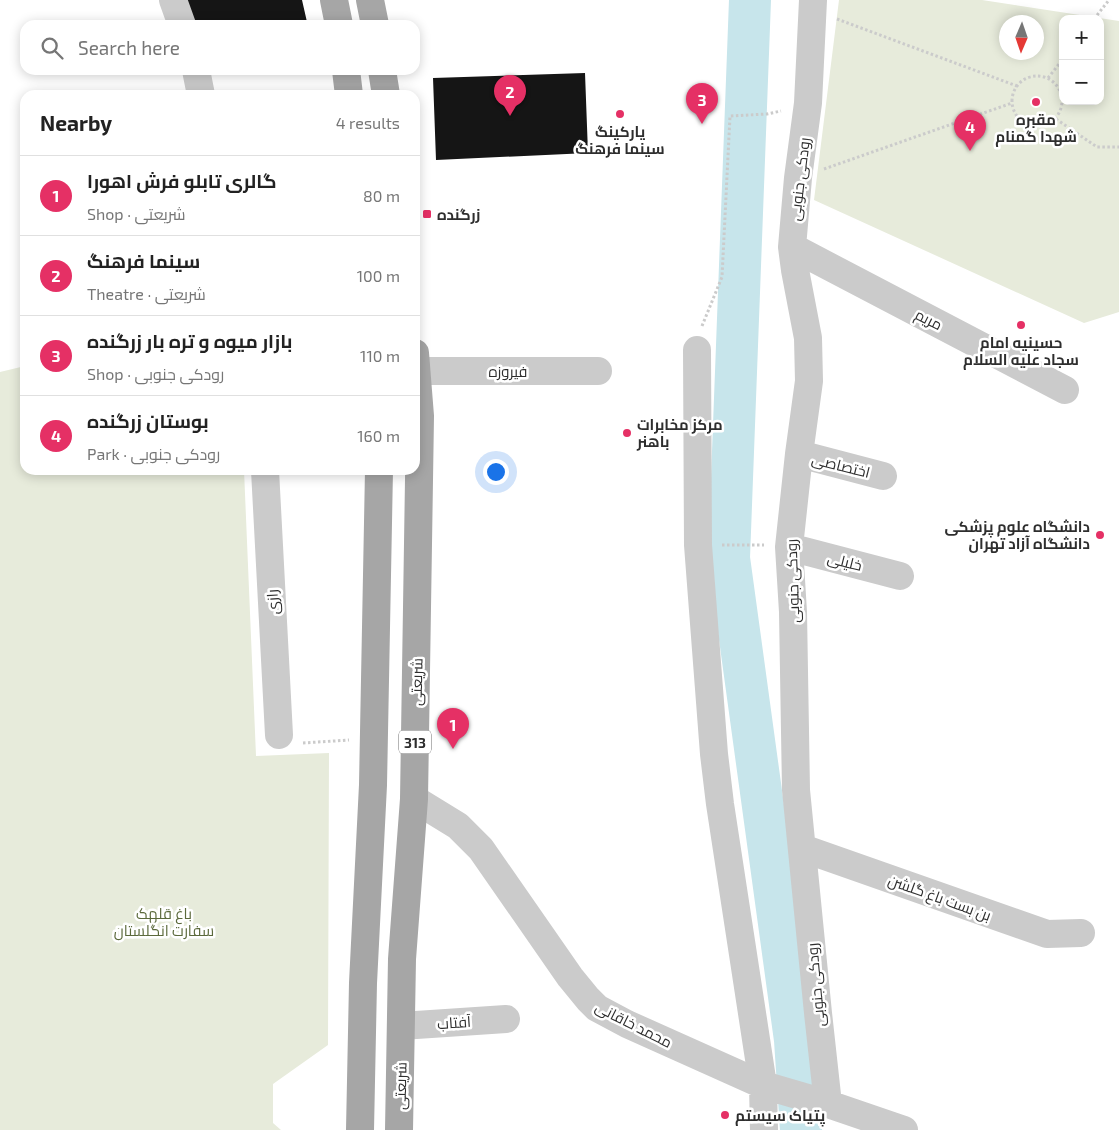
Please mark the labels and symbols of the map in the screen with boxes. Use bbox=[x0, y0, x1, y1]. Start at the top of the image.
north arrow bbox=[999, 15, 1044, 60]
pin: 2 bbox=[494, 75, 526, 116]
pin: 3 bbox=[686, 83, 718, 124]
marker: مقبره شهدا گمنام bbox=[1030, 96, 1042, 108]
marker: پارکینگ سینما فرهنگ bbox=[614, 108, 626, 120]
pin: 4 bbox=[954, 110, 986, 151]
place label: مقبره شهدا گمنام bbox=[995, 110, 1077, 147]
place label: پارکینگ سینما فرهنگ bbox=[575, 122, 665, 158]
street label: رودکی جنوبی bbox=[785, 136, 815, 222]
place label: زرگنده bbox=[437, 205, 480, 224]
marker: زرگنده bbox=[421, 208, 433, 220]
street label: مریم bbox=[912, 305, 946, 335]
marker: حسینیه امام سجاد علیه السلام bbox=[1015, 319, 1027, 331]
place label: حسینیه امام سجاد علیه السلام bbox=[963, 333, 1079, 370]
street label: فیروزه bbox=[489, 362, 527, 381]
place label: مرکز مخابرات باهنر bbox=[636, 415, 723, 451]
marker: مرکز مخابرات باهنر bbox=[621, 427, 633, 439]
street label: اختصاصی bbox=[809, 449, 872, 483]
your location bbox=[483, 459, 509, 485]
place label: دانشگاه علوم پزشکی دانشگاه آزاد تهران bbox=[944, 517, 1090, 553]
marker: دانشگاه علوم پزشکی دانشگاه آزاد تهران bbox=[1094, 529, 1106, 541]
street label: رودکی جنوبی bbox=[782, 539, 804, 623]
street label: خلیلی bbox=[825, 548, 864, 576]
street label: رازی bbox=[262, 589, 284, 615]
street label: شریعتی bbox=[407, 658, 427, 706]
pin: 1 bbox=[437, 708, 469, 749]
road number: 313 bbox=[399, 730, 431, 754]
street label: بن بست باغ گلشن bbox=[885, 870, 994, 927]
park label: باغ قلهک سفارت انگلستان bbox=[114, 904, 214, 941]
street label: رودکی جنوبی bbox=[802, 942, 830, 1028]
street label: محمد خاقانی bbox=[592, 997, 675, 1053]
street label: آفتاب bbox=[436, 1012, 472, 1032]
street label: شریعتی bbox=[391, 1062, 411, 1110]
place label: پتیاک سیستم bbox=[735, 1106, 826, 1127]
marker: پتیاک سیستم bbox=[719, 1109, 731, 1121]

